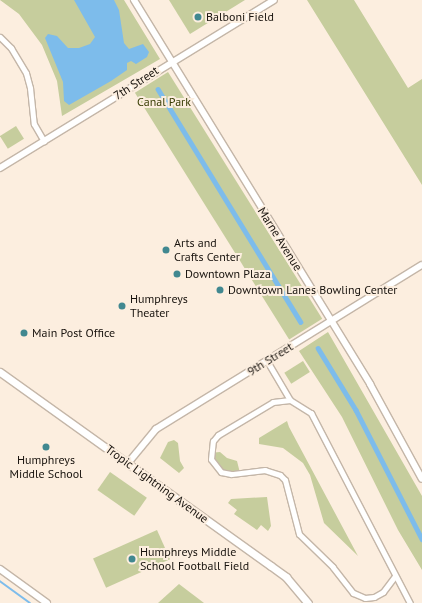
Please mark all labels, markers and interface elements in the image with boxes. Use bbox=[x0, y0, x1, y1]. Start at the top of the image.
place label: Balboni Field bbox=[206, 10, 274, 24]
marker: Balboni Field bbox=[193, 12, 203, 22]
street label: 7th Street bbox=[111, 63, 161, 103]
park label: Canal Park bbox=[137, 95, 191, 109]
street label: Marne Avenue bbox=[255, 204, 305, 274]
place label: Arts and Crafts Center bbox=[174, 236, 240, 264]
marker: Arts and Crafts Center bbox=[161, 245, 171, 255]
place label: Downtown Plaza bbox=[185, 267, 271, 281]
marker: Downtown Plaza bbox=[172, 269, 182, 279]
place label: Downtown Lanes Bowling Center bbox=[228, 283, 397, 297]
marker: Downtown Lanes Bowling Center bbox=[215, 285, 225, 295]
place label: Humphreys Theater bbox=[130, 292, 188, 320]
marker: Humphreys Theater bbox=[117, 301, 127, 311]
place label: Main Post Office bbox=[32, 326, 115, 340]
marker: Main Post Office bbox=[19, 328, 29, 338]
street label: 9th Street bbox=[245, 339, 295, 379]
marker: Humphreys Middle School bbox=[41, 442, 51, 452]
street label: Tropic Lightning Avenue bbox=[103, 442, 211, 526]
place label: Humphreys Middle School bbox=[9, 453, 83, 481]
place label: Humphreys Middle School Football Field bbox=[140, 545, 249, 573]
marker: Humphreys Middle School Football Field bbox=[127, 554, 137, 564]

